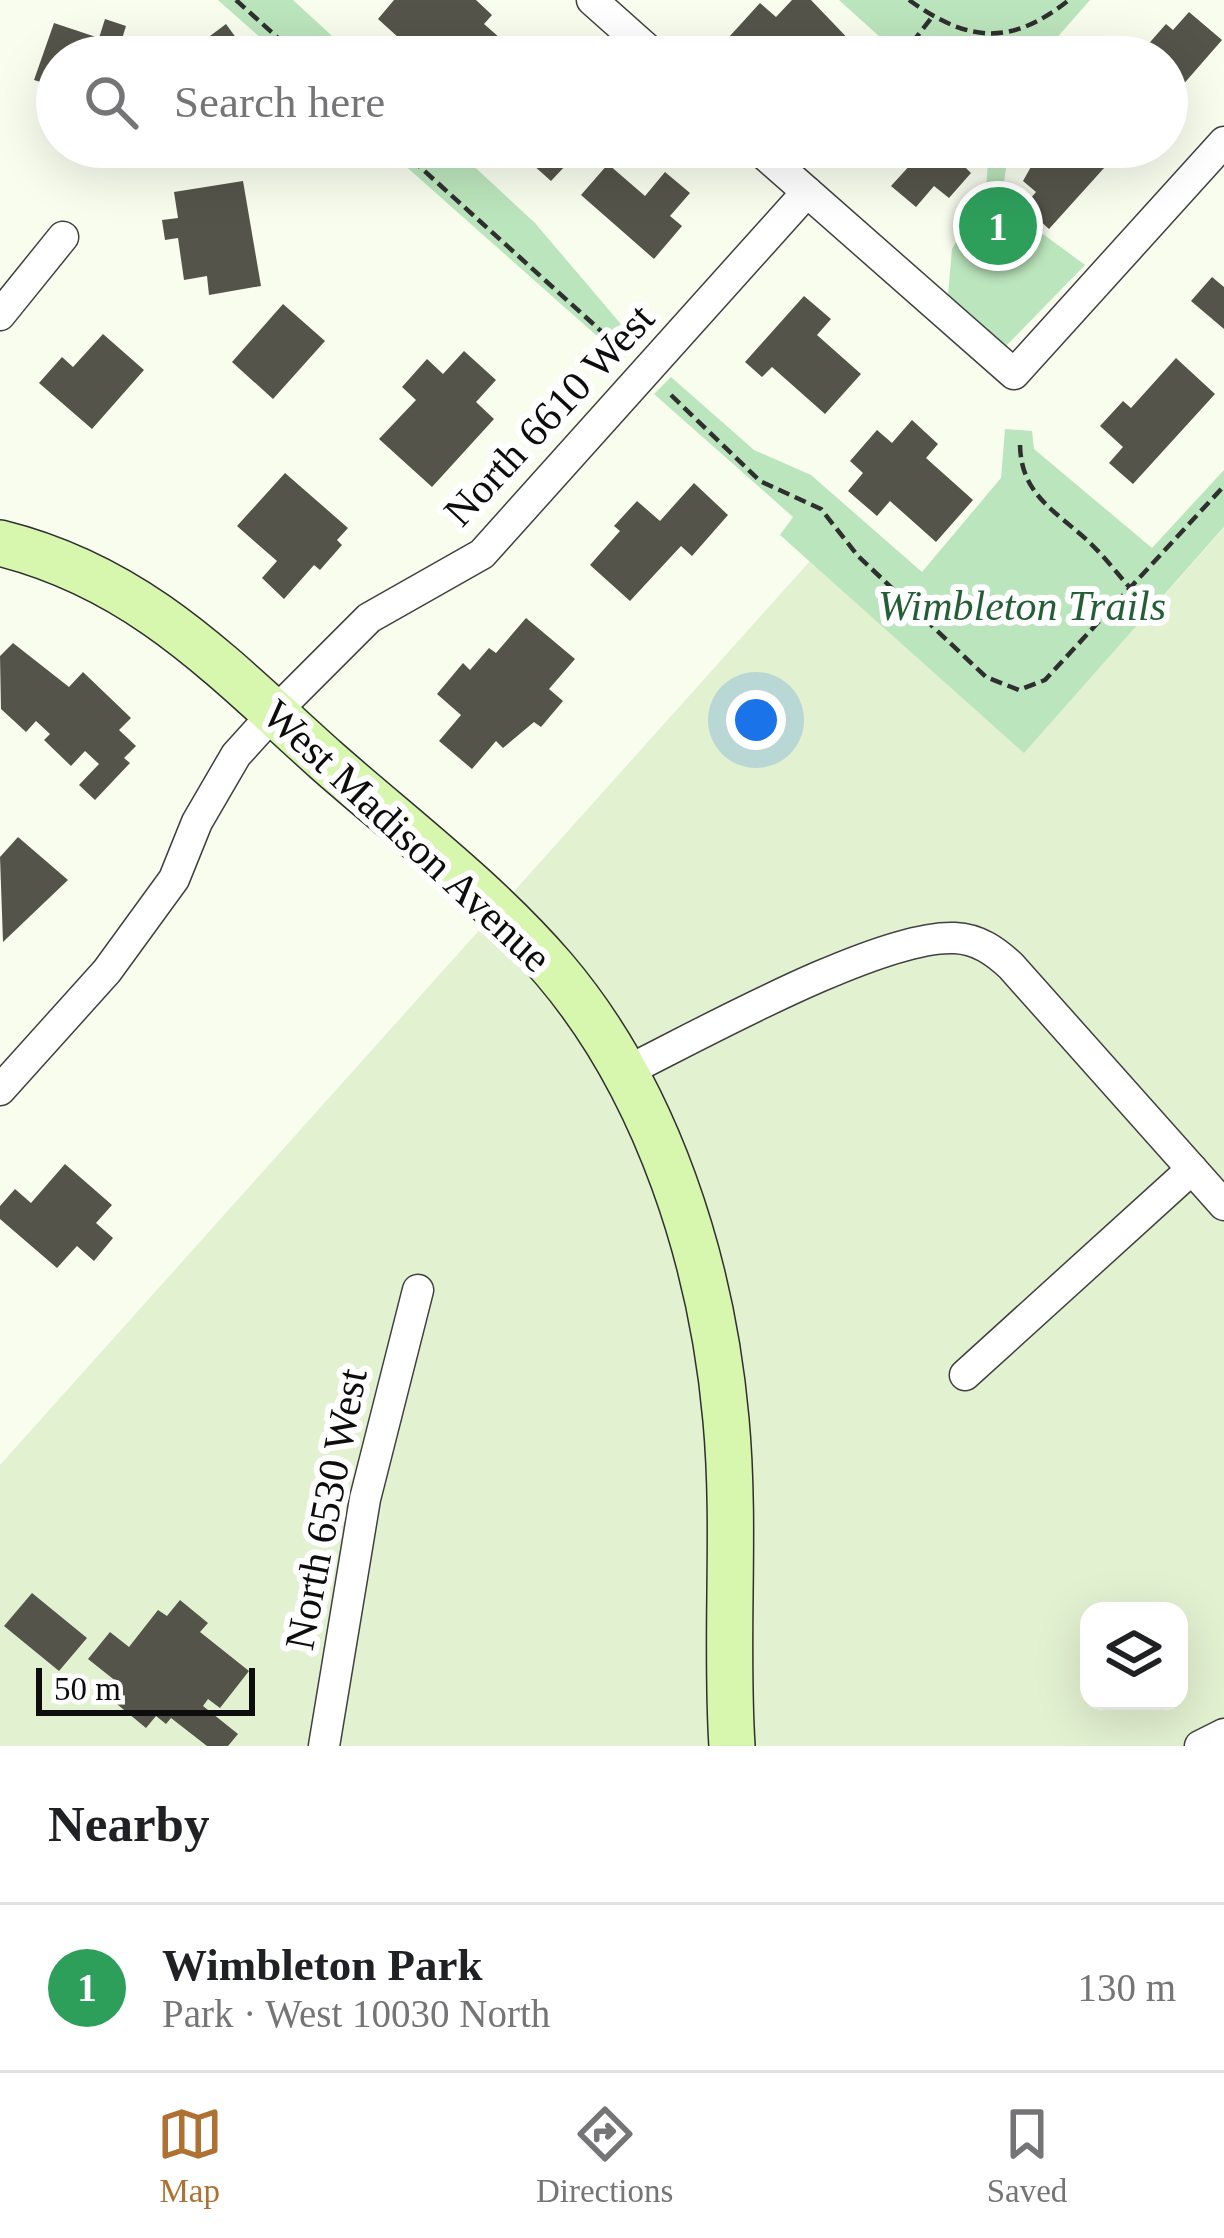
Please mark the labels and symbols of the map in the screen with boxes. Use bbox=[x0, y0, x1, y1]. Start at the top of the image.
pin: 1 bbox=[959, 181, 1037, 271]
street label: North 6610 West bbox=[435, 295, 663, 535]
park label: Wimbleton Trails bbox=[878, 583, 1166, 629]
your location bbox=[726, 690, 786, 750]
street label: West Madison Avenue bbox=[254, 691, 560, 981]
street label: North 6530 West bbox=[276, 1364, 376, 1653]
scale bar bbox=[36, 1662, 255, 1715]

